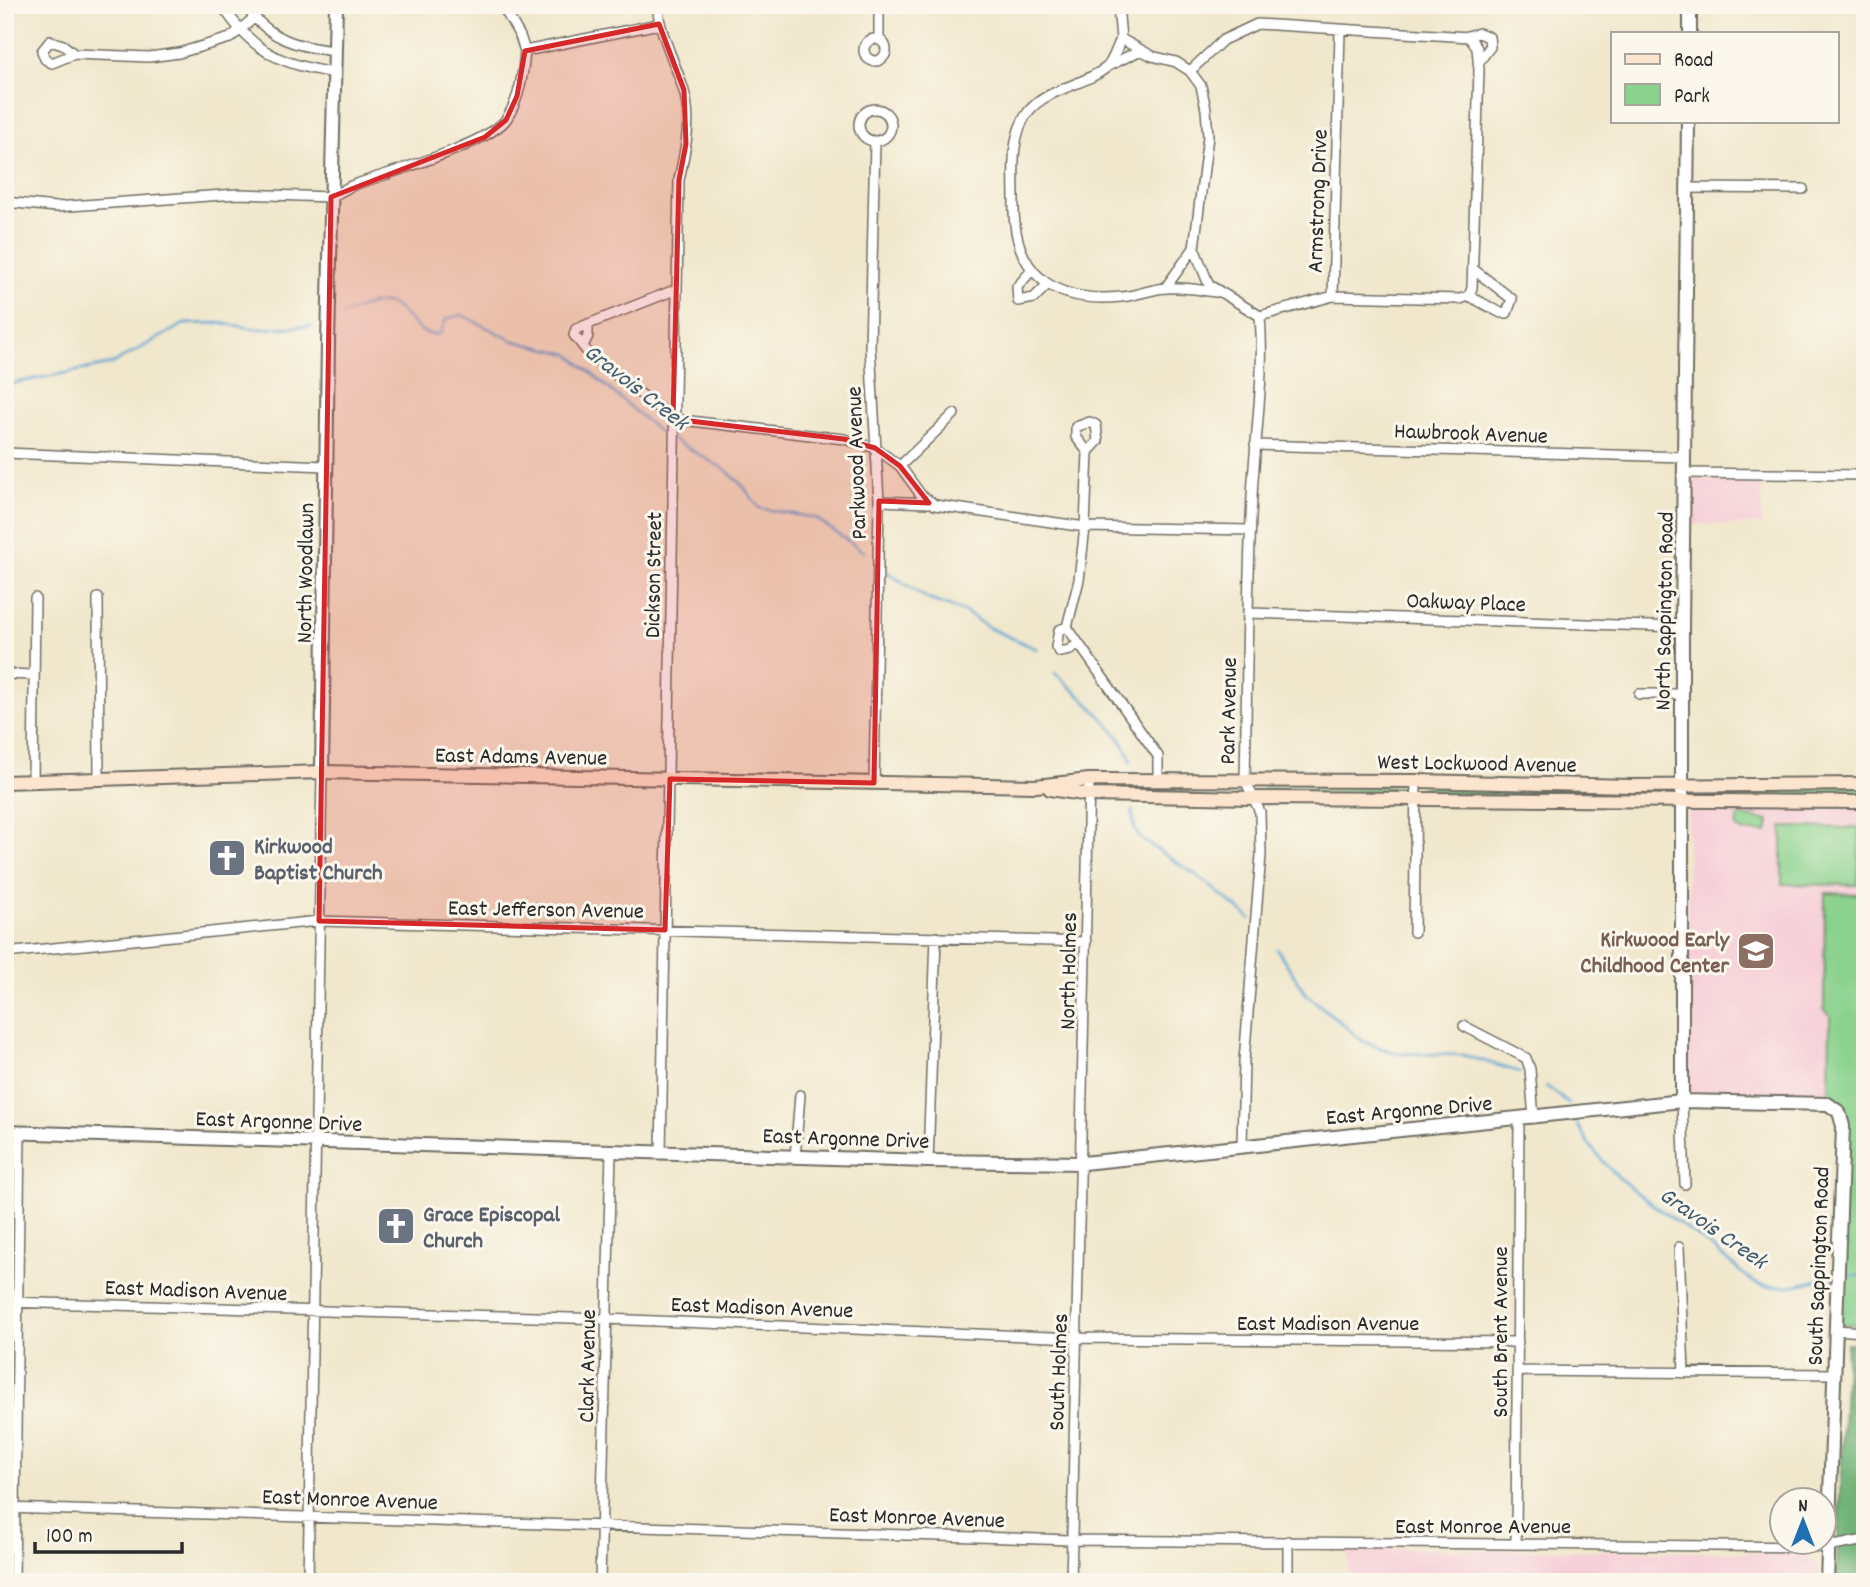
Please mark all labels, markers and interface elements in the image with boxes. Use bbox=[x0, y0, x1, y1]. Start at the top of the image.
legend bbox=[1611, 32, 1839, 122]
text: Road bbox=[1674, 47, 1713, 77]
text: Park bbox=[1674, 83, 1710, 113]
street label: Armstrong Drive bbox=[1300, 129, 1339, 274]
water label: Gravois Creek bbox=[576, 337, 696, 441]
street label: Parkwood Avenue bbox=[839, 386, 878, 540]
street label: Hawbrook Avenue bbox=[1393, 416, 1548, 455]
street label: North Woodlawn bbox=[290, 502, 325, 644]
street label: North Sappington Road bbox=[1648, 511, 1685, 711]
street label: Dickson Street bbox=[638, 512, 673, 639]
street label: Oakway Place bbox=[1406, 586, 1526, 623]
street label: Park Avenue bbox=[1213, 657, 1248, 765]
street label: East Adams Avenue bbox=[434, 740, 607, 777]
street label: West Lockwood Avenue bbox=[1377, 747, 1577, 784]
place label: Kirkwood Baptist Church bbox=[254, 832, 383, 891]
church icon: Kirkwood Baptist Church bbox=[206, 837, 248, 879]
street label: East Jefferson Avenue bbox=[448, 893, 644, 930]
street label: North Holmes bbox=[1053, 912, 1088, 1030]
place label: Kirkwood Early Childhood Center bbox=[1580, 925, 1731, 984]
school or university icon: Kirkwood Early Childhood Center bbox=[1735, 930, 1777, 972]
street label: East Argonne Drive bbox=[1325, 1089, 1494, 1136]
street label: East Argonne Drive bbox=[195, 1104, 363, 1143]
street label: East Argonne Drive bbox=[762, 1121, 930, 1160]
street label: South Sappington Road bbox=[1801, 1166, 1840, 1366]
water label: Gravois Creek bbox=[1651, 1180, 1775, 1280]
place label: Grace Episcopal Church bbox=[423, 1200, 560, 1259]
church icon: Grace Episcopal Church bbox=[375, 1205, 417, 1247]
street label: South Brent Avenue bbox=[1486, 1246, 1519, 1418]
street label: East Madison Avenue bbox=[104, 1273, 288, 1312]
street label: East Madison Avenue bbox=[670, 1290, 854, 1329]
street label: Clark Avenue bbox=[572, 1309, 607, 1423]
street label: East Madison Avenue bbox=[1237, 1309, 1419, 1342]
street label: South Holmes bbox=[1042, 1313, 1079, 1431]
street label: East Monroe Avenue bbox=[261, 1482, 438, 1521]
north arrow bbox=[1769, 1486, 1839, 1556]
text: N bbox=[1798, 1494, 1808, 1521]
street label: East Monroe Avenue bbox=[828, 1500, 1005, 1539]
scale bar bbox=[35, 1510, 182, 1554]
street label: East Monroe Avenue bbox=[1395, 1512, 1571, 1545]
text: 100 m bbox=[46, 1523, 93, 1553]

